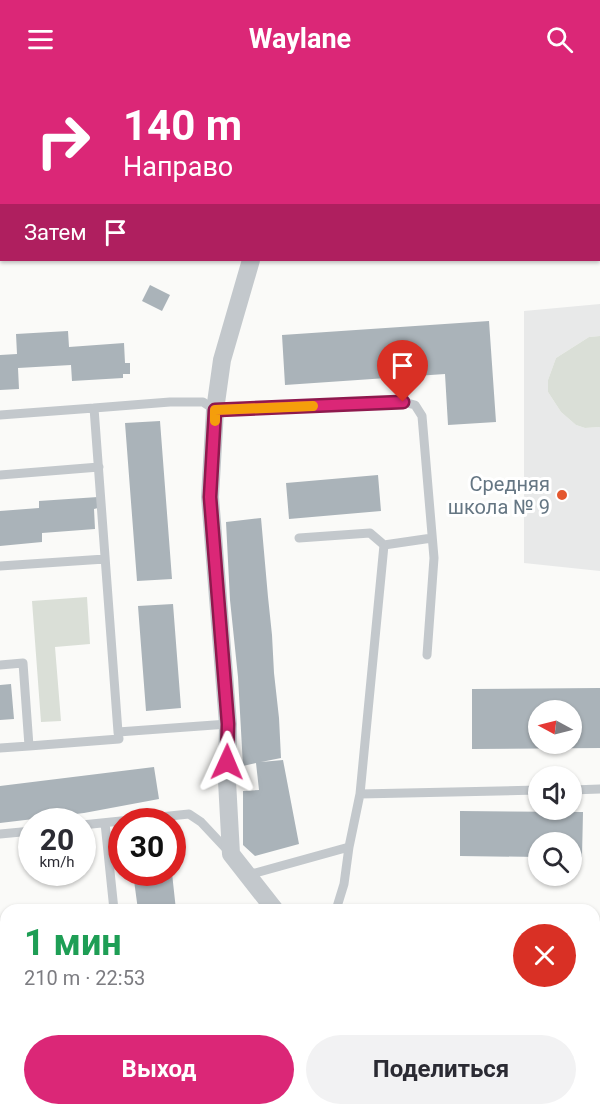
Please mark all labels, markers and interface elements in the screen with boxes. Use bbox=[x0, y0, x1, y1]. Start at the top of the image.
icon: menu bbox=[24, 23, 57, 56]
text: Waylane bbox=[249, 23, 351, 55]
icon: search bbox=[543, 23, 576, 56]
text: 140 m bbox=[123, 101, 242, 150]
icon: right bbox=[24, 102, 102, 180]
text: Направо bbox=[123, 151, 233, 183]
icon: arrive bbox=[99, 216, 132, 249]
text: Затем bbox=[24, 220, 87, 245]
pin bbox=[377, 340, 428, 402]
icon: arrive bbox=[386, 349, 419, 382]
place label: Средняя школа № 9 bbox=[448, 472, 550, 519]
marker: Средняя школа № 9 bbox=[555, 488, 569, 502]
north arrow bbox=[528, 700, 582, 754]
map controls bbox=[528, 700, 582, 886]
position arrow bbox=[195, 730, 259, 794]
button: sound bbox=[528, 766, 582, 820]
speed limit sign: 30 bbox=[108, 808, 186, 886]
text: 20 bbox=[40, 822, 74, 857]
button: search bbox=[528, 832, 582, 886]
text: km/h bbox=[39, 853, 75, 871]
text: 1 мин bbox=[24, 922, 122, 964]
button: close bbox=[513, 924, 576, 987]
text: 210 m · 22:53 bbox=[24, 966, 145, 990]
button: Выход bbox=[24, 1035, 294, 1104]
button: Поделиться bbox=[306, 1035, 576, 1104]

